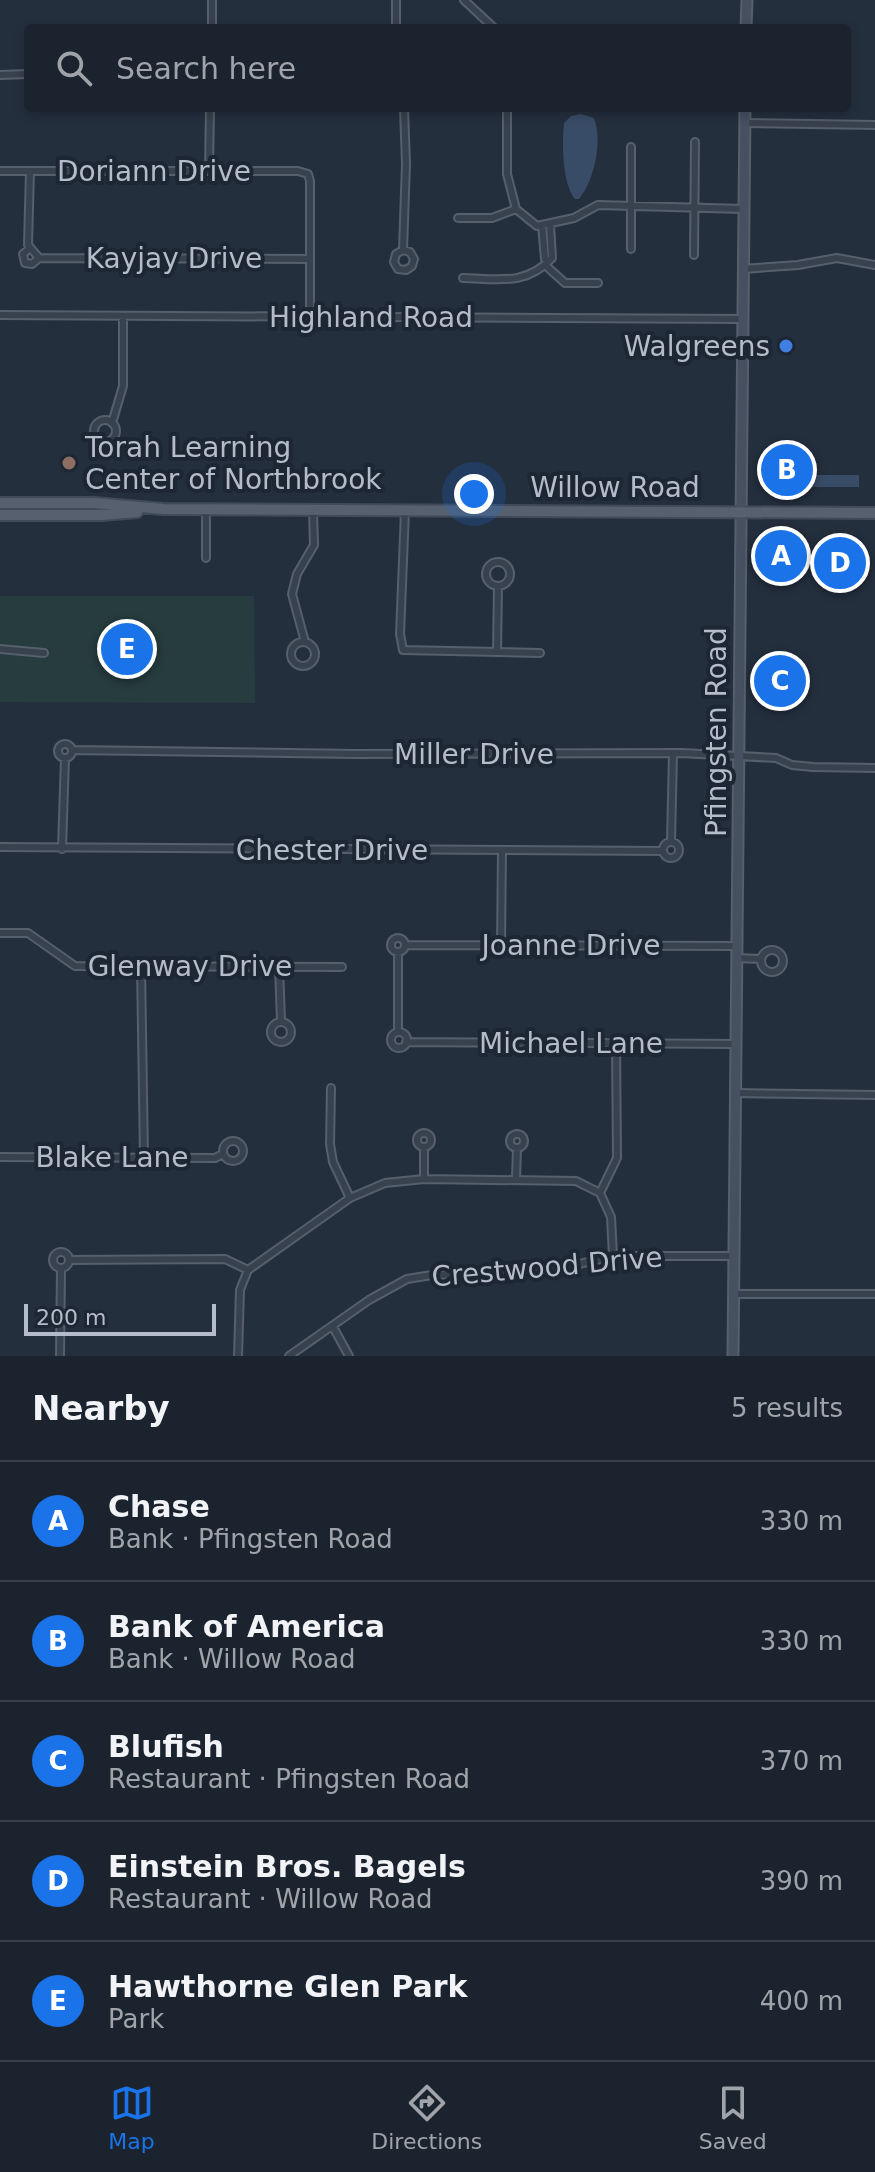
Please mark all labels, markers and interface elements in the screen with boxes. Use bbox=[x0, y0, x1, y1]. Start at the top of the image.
search box bbox=[24, 24, 851, 112]
icon: search bbox=[52, 46, 96, 90]
text: Search here bbox=[116, 51, 296, 86]
street label: Doriann Drive bbox=[57, 155, 251, 188]
street label: Kayjay Drive bbox=[86, 242, 262, 275]
street label: Highland Road bbox=[269, 301, 473, 334]
place label: Walgreens bbox=[624, 330, 770, 363]
marker: Walgreens bbox=[777, 337, 795, 355]
place label: Torah Learning Center of Northbrook bbox=[84, 431, 382, 496]
pin: B bbox=[761, 440, 813, 500]
marker: Torah Learning Center of Northbrook bbox=[60, 454, 78, 472]
street label: Willow Road bbox=[530, 471, 700, 504]
your location bbox=[454, 474, 494, 514]
pin: A bbox=[755, 526, 807, 586]
pin: D bbox=[814, 533, 866, 593]
pin: E bbox=[101, 619, 153, 679]
street label: Pfingsten Road bbox=[700, 627, 733, 837]
pin: C bbox=[754, 651, 806, 711]
street label: Miller Drive bbox=[394, 738, 554, 771]
street label: Chester Drive bbox=[236, 834, 428, 867]
street label: Joanne Drive bbox=[480, 929, 660, 962]
street label: Glenway Drive bbox=[88, 950, 292, 983]
street label: Michael Lane bbox=[479, 1027, 663, 1060]
street label: Blake Lane bbox=[35, 1141, 189, 1174]
street label: Crestwood Drive bbox=[430, 1240, 664, 1294]
scale bar bbox=[24, 1300, 216, 1336]
text: 200 m bbox=[36, 1305, 106, 1330]
text: Nearby bbox=[32, 1388, 170, 1428]
text: 5 results bbox=[731, 1393, 843, 1423]
text: Chase bbox=[108, 1489, 210, 1524]
text: A bbox=[48, 1506, 68, 1536]
text: 330 m bbox=[760, 1506, 843, 1536]
text: Bank · Pfingsten Road bbox=[108, 1524, 393, 1554]
text: Bank of America bbox=[108, 1609, 385, 1644]
text: B bbox=[48, 1626, 68, 1656]
text: 330 m bbox=[760, 1626, 843, 1656]
text: Bank · Willow Road bbox=[108, 1644, 356, 1674]
text: Blufish bbox=[108, 1729, 224, 1764]
text: C bbox=[48, 1746, 68, 1776]
text: 370 m bbox=[760, 1746, 843, 1776]
text: Restaurant · Pfingsten Road bbox=[108, 1764, 470, 1794]
text: Einstein Bros. Bagels bbox=[108, 1849, 466, 1884]
text: D bbox=[47, 1866, 69, 1896]
text: 390 m bbox=[760, 1866, 843, 1896]
text: Restaurant · Willow Road bbox=[108, 1884, 433, 1914]
text: Hawthorne Glen Park bbox=[108, 1969, 468, 2004]
text: E bbox=[49, 1986, 67, 2016]
text: 400 m bbox=[760, 1986, 843, 2016]
text: Park bbox=[108, 2004, 164, 2034]
tab: Map bbox=[108, 2081, 155, 2154]
tab: Directions bbox=[371, 2081, 482, 2154]
tab: Saved bbox=[699, 2081, 767, 2154]

